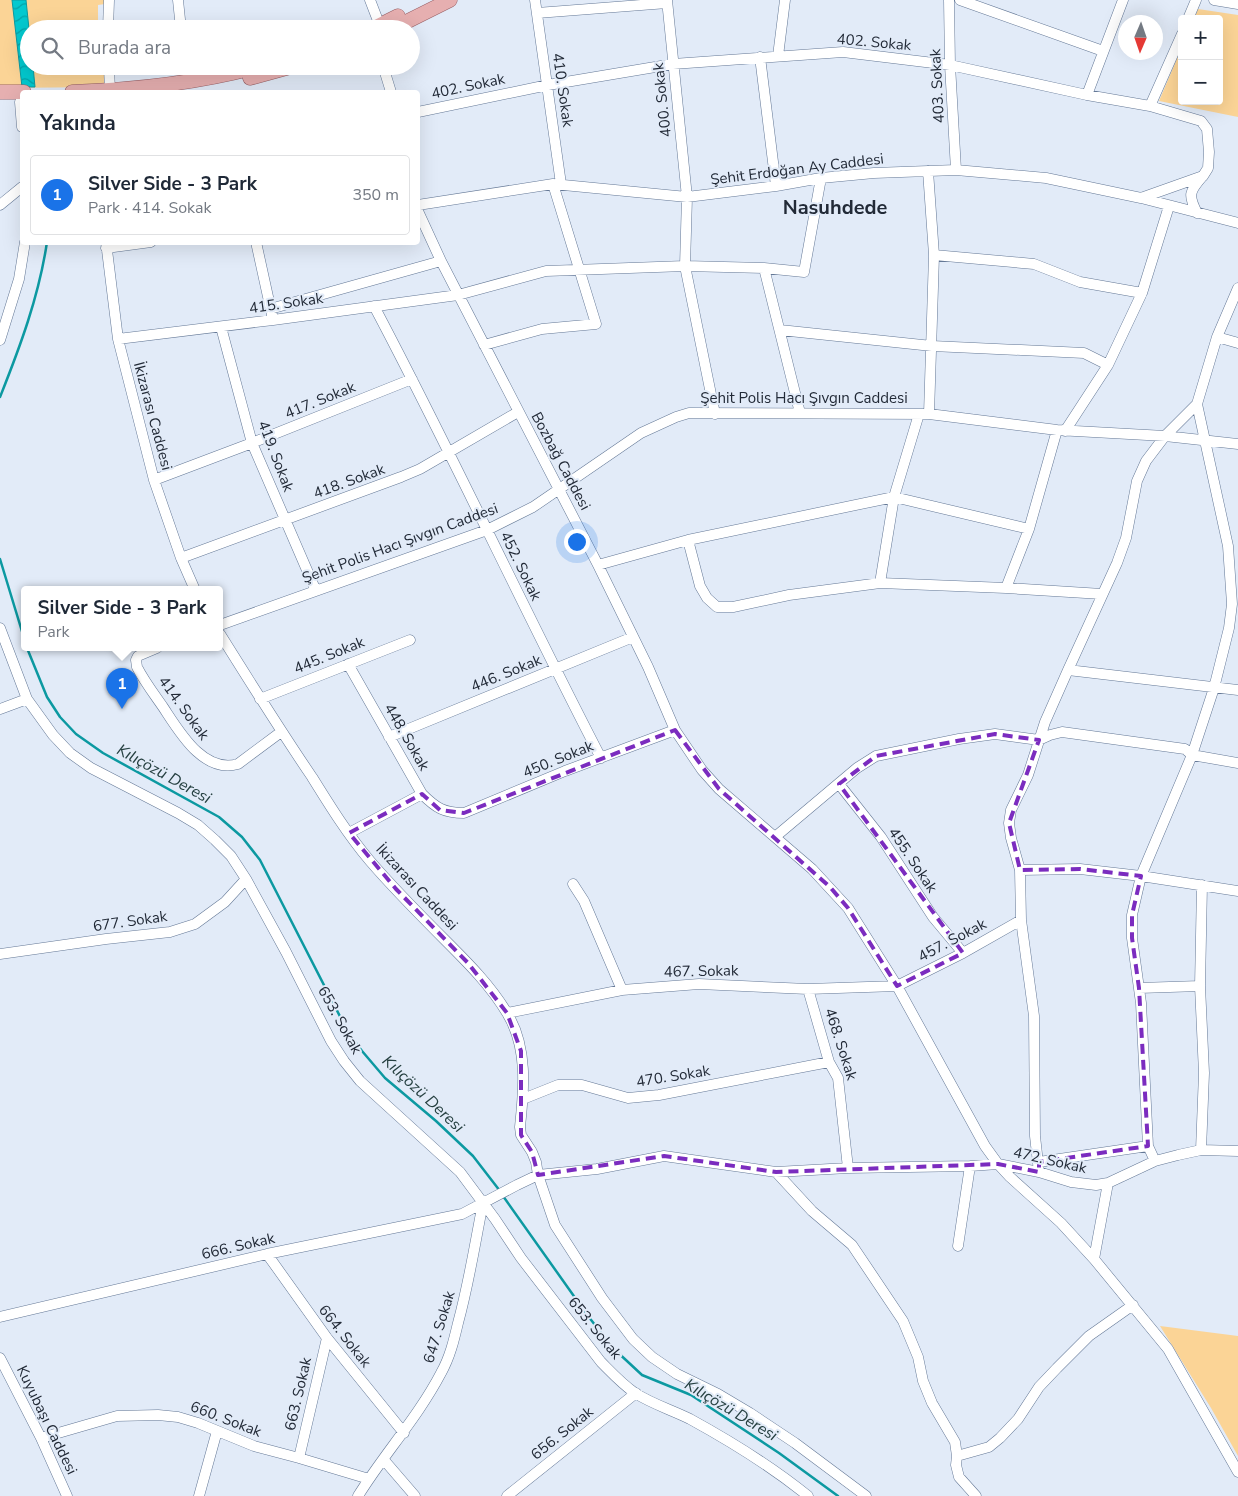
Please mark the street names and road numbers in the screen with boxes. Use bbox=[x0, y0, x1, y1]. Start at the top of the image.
street label: 402. Sokak bbox=[836, 29, 913, 55]
street label: 403. Sokak bbox=[925, 48, 949, 124]
street label: 410. Sokak bbox=[548, 52, 578, 129]
street label: 400. Sokak bbox=[648, 61, 676, 138]
street label: 402. Sokak bbox=[429, 68, 507, 104]
street label: Şehit Erdoğan Ay Caddesi bbox=[709, 148, 885, 190]
street label: 415. Sokak bbox=[248, 288, 325, 318]
street label: İkizarası Caddesi bbox=[129, 360, 177, 472]
street label: 417. Sokak bbox=[282, 377, 359, 423]
street label: Şehit Polis Hacı Şıvgın Caddesi bbox=[700, 388, 908, 408]
street label: Bozbağ Caddesi bbox=[527, 408, 595, 514]
street label: 419. Sokak bbox=[253, 418, 299, 495]
street label: 418. Sokak bbox=[310, 459, 388, 503]
street label: Şehit Polis Hacı Şıvgın Caddesi bbox=[299, 498, 501, 588]
street label: 452. Sokak bbox=[496, 528, 547, 604]
street label: 445. Sokak bbox=[291, 632, 368, 678]
street label: 446. Sokak bbox=[468, 650, 545, 696]
street label: 414. Sokak bbox=[154, 672, 214, 745]
street label: 448. Sokak bbox=[380, 700, 435, 775]
street label: 450. Sokak bbox=[520, 736, 597, 782]
street label: 455. Sokak bbox=[884, 823, 942, 897]
street label: İkizarası Caddesi bbox=[372, 839, 462, 935]
street label: 677. Sokak bbox=[92, 906, 169, 936]
street label: 457. Sokak bbox=[914, 913, 990, 966]
street label: 467. Sokak bbox=[663, 960, 739, 982]
street label: 653. Sokak bbox=[313, 982, 367, 1058]
street label: 468. Sokak bbox=[820, 1005, 862, 1083]
street label: 470. Sokak bbox=[635, 1060, 712, 1092]
street label: 472. Sokak bbox=[1011, 1142, 1089, 1178]
street label: 666. Sokak bbox=[199, 1228, 277, 1264]
street label: 647. Sokak bbox=[419, 1288, 460, 1366]
street label: 653. Sokak bbox=[564, 1293, 627, 1364]
street label: 664. Sokak bbox=[314, 1300, 376, 1372]
street label: 663. Sokak bbox=[280, 1355, 316, 1433]
street label: Kuyubaşı Caddesi bbox=[12, 1362, 82, 1478]
street label: 660. Sokak bbox=[188, 1396, 265, 1442]
street label: 656. Sokak bbox=[527, 1401, 598, 1464]

